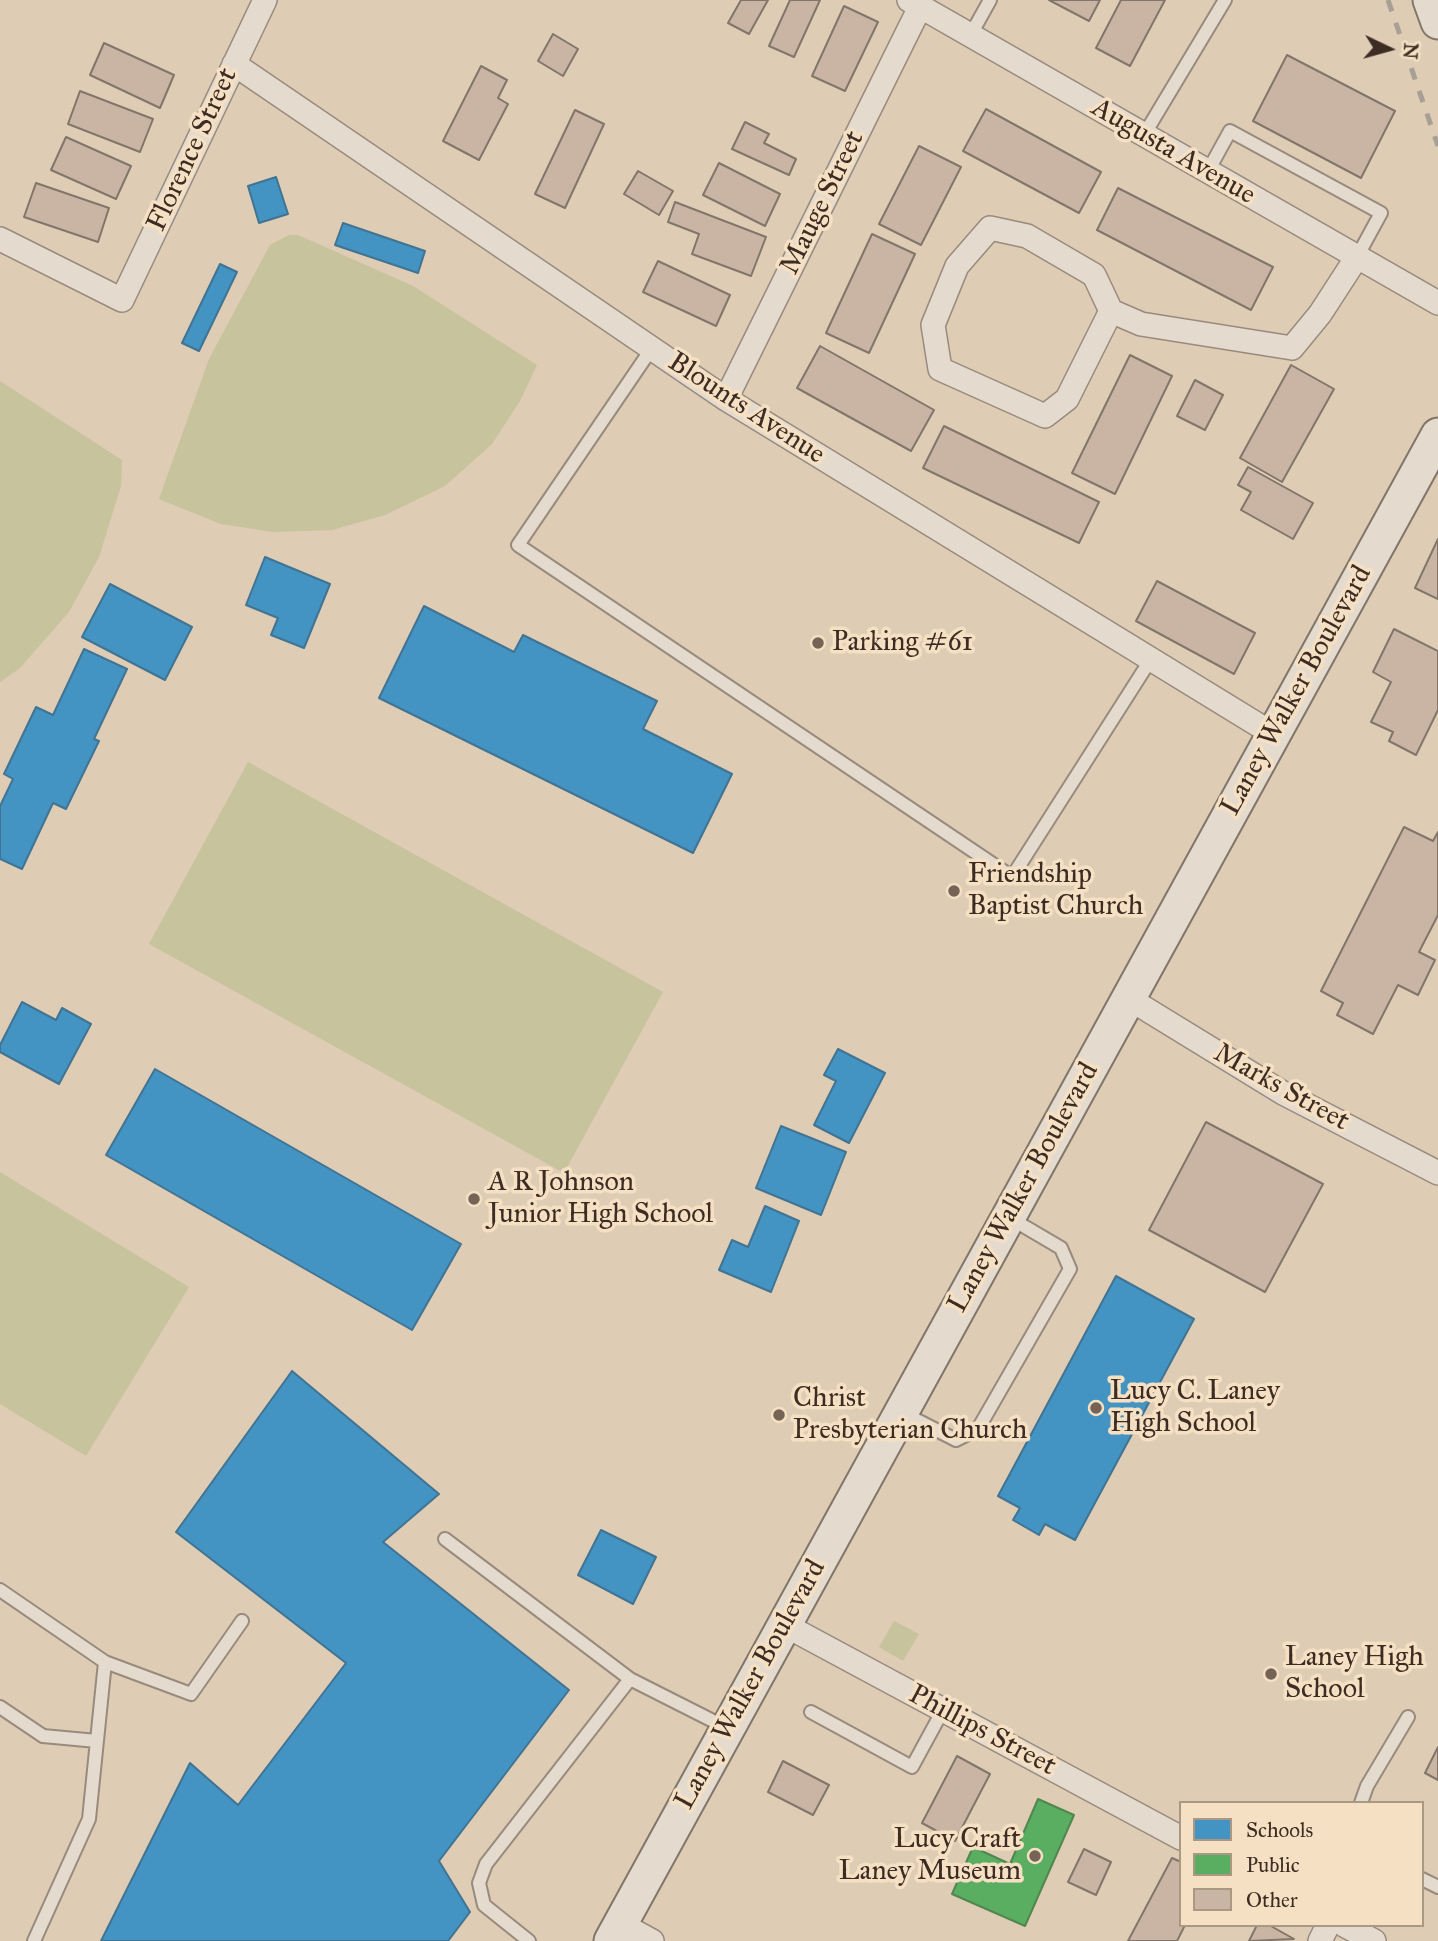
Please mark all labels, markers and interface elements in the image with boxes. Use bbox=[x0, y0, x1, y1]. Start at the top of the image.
north arrow bbox=[1354, 14, 1424, 84]
text: N bbox=[1398, 42, 1423, 60]
street label: Florence Street bbox=[141, 63, 245, 237]
street label: Augusta Avenue bbox=[1085, 92, 1261, 212]
street label: Mauge Street bbox=[774, 126, 872, 280]
street label: Blounts Avenue bbox=[661, 346, 831, 472]
street label: Laney Walker Boulevard bbox=[1214, 560, 1380, 822]
place label: Parking #61 bbox=[832, 626, 973, 660]
marker: Parking #61 bbox=[810, 635, 826, 651]
place label: Friendship Baptist Church bbox=[968, 858, 1143, 924]
marker: Friendship Baptist Church bbox=[946, 883, 962, 899]
street label: Marks Street bbox=[1207, 1037, 1355, 1139]
street label: Laney Walker Boulevard bbox=[941, 1057, 1107, 1319]
place label: A R Johnson Junior High School bbox=[488, 1166, 713, 1232]
marker: A R Johnson Junior High School bbox=[466, 1191, 482, 1207]
place label: Lucy C. Laney High School bbox=[1110, 1375, 1280, 1441]
place label: Christ Presbyterian Church bbox=[793, 1382, 1027, 1448]
marker: Lucy C. Laney High School bbox=[1088, 1400, 1104, 1416]
marker: Christ Presbyterian Church bbox=[771, 1407, 787, 1423]
street label: Laney Walker Boulevard bbox=[668, 1554, 834, 1816]
place label: Laney High School bbox=[1285, 1641, 1424, 1707]
marker: Laney High School bbox=[1263, 1666, 1279, 1682]
street label: Phillips Street bbox=[903, 1678, 1061, 1784]
legend bbox=[1179, 1801, 1424, 1927]
text: Schools bbox=[1246, 1817, 1313, 1843]
place label: Lucy Craft Laney Museum bbox=[839, 1823, 1021, 1889]
marker: Lucy Craft Laney Museum bbox=[1027, 1848, 1043, 1864]
text: Public bbox=[1246, 1852, 1300, 1878]
text: Other bbox=[1246, 1887, 1298, 1913]

